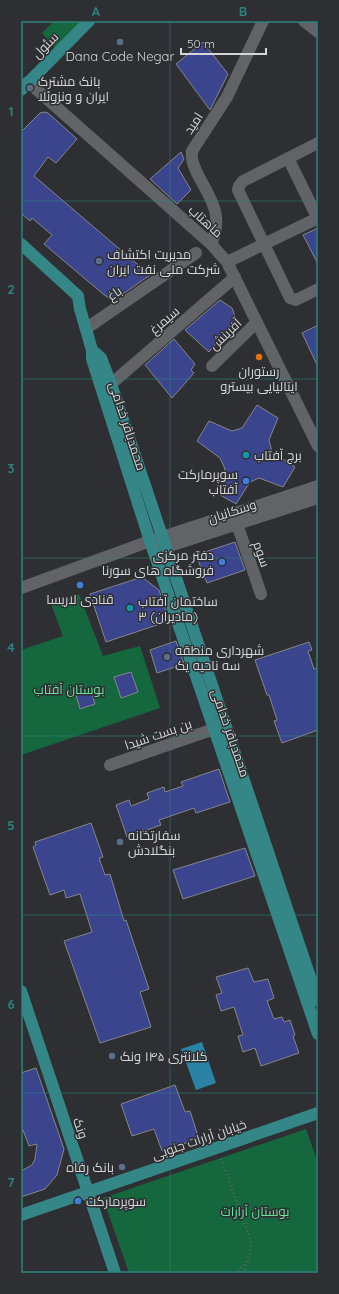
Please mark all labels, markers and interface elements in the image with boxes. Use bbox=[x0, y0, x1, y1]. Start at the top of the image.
text: A bbox=[92, 3, 101, 19]
text: B bbox=[239, 3, 247, 19]
street label: سئول bbox=[28, 28, 62, 62]
scale bar bbox=[181, 30, 266, 56]
text: 50 m bbox=[187, 36, 215, 51]
marker: Dana Code Negar bbox=[115, 37, 125, 47]
place label: Dana Code Negar bbox=[66, 48, 174, 64]
place label: بانک مشترک ایران و ونزوئلا bbox=[38, 73, 109, 104]
marker: بانک مشترک ایران و ونزوئلا bbox=[25, 83, 35, 93]
text: 1 bbox=[8, 103, 14, 119]
street label: امید bbox=[180, 109, 206, 137]
street label: ماهتاب bbox=[186, 202, 226, 240]
place label: مدیریت اکتشاف شرکت ملی نفت ایران bbox=[107, 246, 220, 277]
marker: مدیریت اکتشاف شرکت ملی نفت ایران bbox=[94, 256, 104, 266]
text: 2 bbox=[7, 281, 15, 297]
street label: باغ bbox=[103, 282, 125, 305]
street label: سیمرغ bbox=[146, 303, 183, 338]
street label: آفرینش bbox=[205, 314, 245, 353]
marker: رستوران ایتالیایی بیسترو bbox=[254, 352, 264, 362]
place label: رستوران ایتالیایی بیسترو bbox=[220, 363, 298, 394]
street label: محمدباقر خدامی bbox=[106, 380, 150, 472]
place label: برج آفتاب bbox=[254, 447, 302, 464]
marker: برج آفتاب bbox=[241, 450, 251, 460]
text: 3 bbox=[8, 460, 15, 476]
place label: سوپرمارکت آفتاب bbox=[178, 466, 238, 497]
marker: سوپرمارکت آفتاب bbox=[241, 476, 251, 486]
street label: وسکانیان bbox=[206, 496, 258, 526]
street label: سوم bbox=[248, 539, 274, 570]
place label: دفتر مرکزی فروشگاه های سورنا bbox=[102, 547, 214, 578]
marker: دفتر مرکزی فروشگاه های سورنا bbox=[217, 557, 227, 567]
marker: قنادی لاریسا bbox=[75, 580, 85, 590]
place label: قنادی لاریسا bbox=[46, 591, 114, 607]
place label: ساختمان آفتاب ۳ (مادیران) bbox=[138, 593, 218, 624]
marker: ساختمان آفتاب ۳ (مادیران) bbox=[125, 603, 135, 613]
text: 4 bbox=[7, 639, 15, 655]
place label: شهرداری منطقه سه ناحیه یک bbox=[175, 642, 264, 673]
marker: شهرداری منطقه سه ناحیه یک bbox=[162, 652, 172, 662]
park label: بوستان آفتاب bbox=[34, 681, 104, 697]
street label: محمدباقر خدامی bbox=[208, 687, 254, 779]
street label: بن بست شیدا bbox=[122, 715, 194, 753]
text: 5 bbox=[7, 817, 15, 833]
place label: سفارتخانه بنگلادش bbox=[128, 827, 180, 858]
marker: سفارتخانه بنگلادش bbox=[115, 837, 125, 847]
text: 6 bbox=[7, 996, 15, 1012]
place label: کلانتری ۱۴۵ ونک bbox=[120, 1048, 208, 1064]
marker: کلانتری ۱۴۵ ونک bbox=[107, 1051, 117, 1061]
street label: ونک bbox=[70, 1115, 92, 1141]
street label: خیابان آرارات جنوبی bbox=[150, 1115, 248, 1163]
place label: بانک رفاه bbox=[66, 1159, 114, 1175]
marker: بانک رفاه bbox=[117, 1162, 127, 1172]
text: 7 bbox=[7, 1174, 15, 1190]
place label: سوپرمارکت bbox=[86, 1193, 146, 1211]
marker: سوپرمارکت bbox=[73, 1196, 83, 1206]
park label: بوستان آرارات bbox=[220, 1203, 290, 1219]

